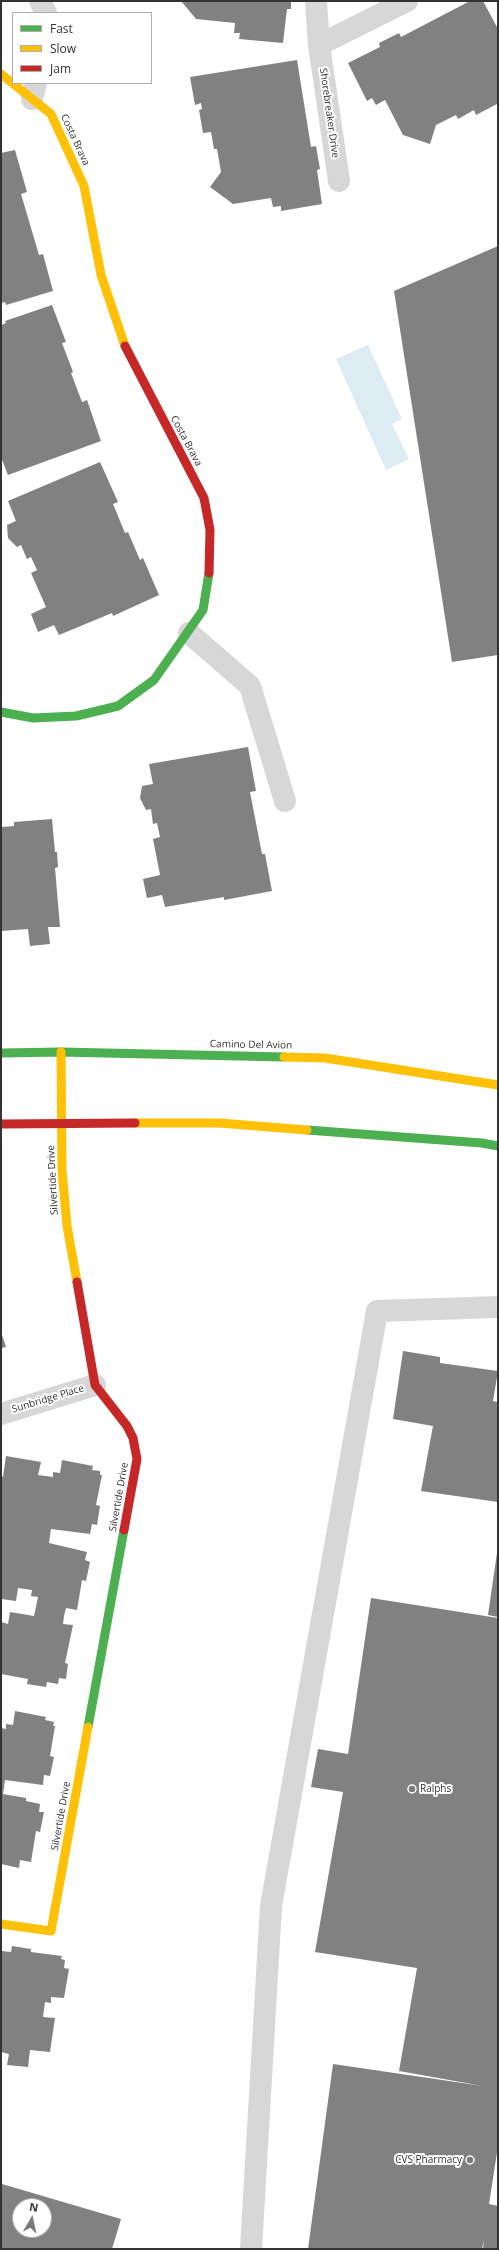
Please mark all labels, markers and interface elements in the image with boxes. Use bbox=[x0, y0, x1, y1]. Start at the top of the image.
legend bbox=[12, 12, 152, 84]
text: Fast bbox=[50, 20, 73, 37]
text: Slow bbox=[50, 40, 76, 57]
text: Jam bbox=[50, 60, 71, 77]
street label: Shorebreaker Drive bbox=[317, 67, 341, 159]
street label: Costa Brava bbox=[58, 112, 92, 168]
street label: Costa Brava bbox=[168, 414, 204, 468]
street label: Camino Del Avion bbox=[210, 1038, 292, 1052]
street label: Silvertide Drive bbox=[45, 1145, 61, 1215]
street label: Sunbridge Place bbox=[11, 1382, 85, 1416]
street label: Silvertide Drive bbox=[107, 1461, 131, 1533]
street label: Silvertide Drive bbox=[49, 1780, 73, 1852]
place label: Ralphs bbox=[420, 1783, 451, 1795]
marker: Ralphs bbox=[407, 1784, 417, 1794]
place label: CVS Pharmacy bbox=[395, 2154, 462, 2166]
marker: CVS Pharmacy bbox=[465, 2155, 475, 2165]
north arrow bbox=[12, 2198, 52, 2238]
text: N bbox=[28, 2199, 39, 2215]

